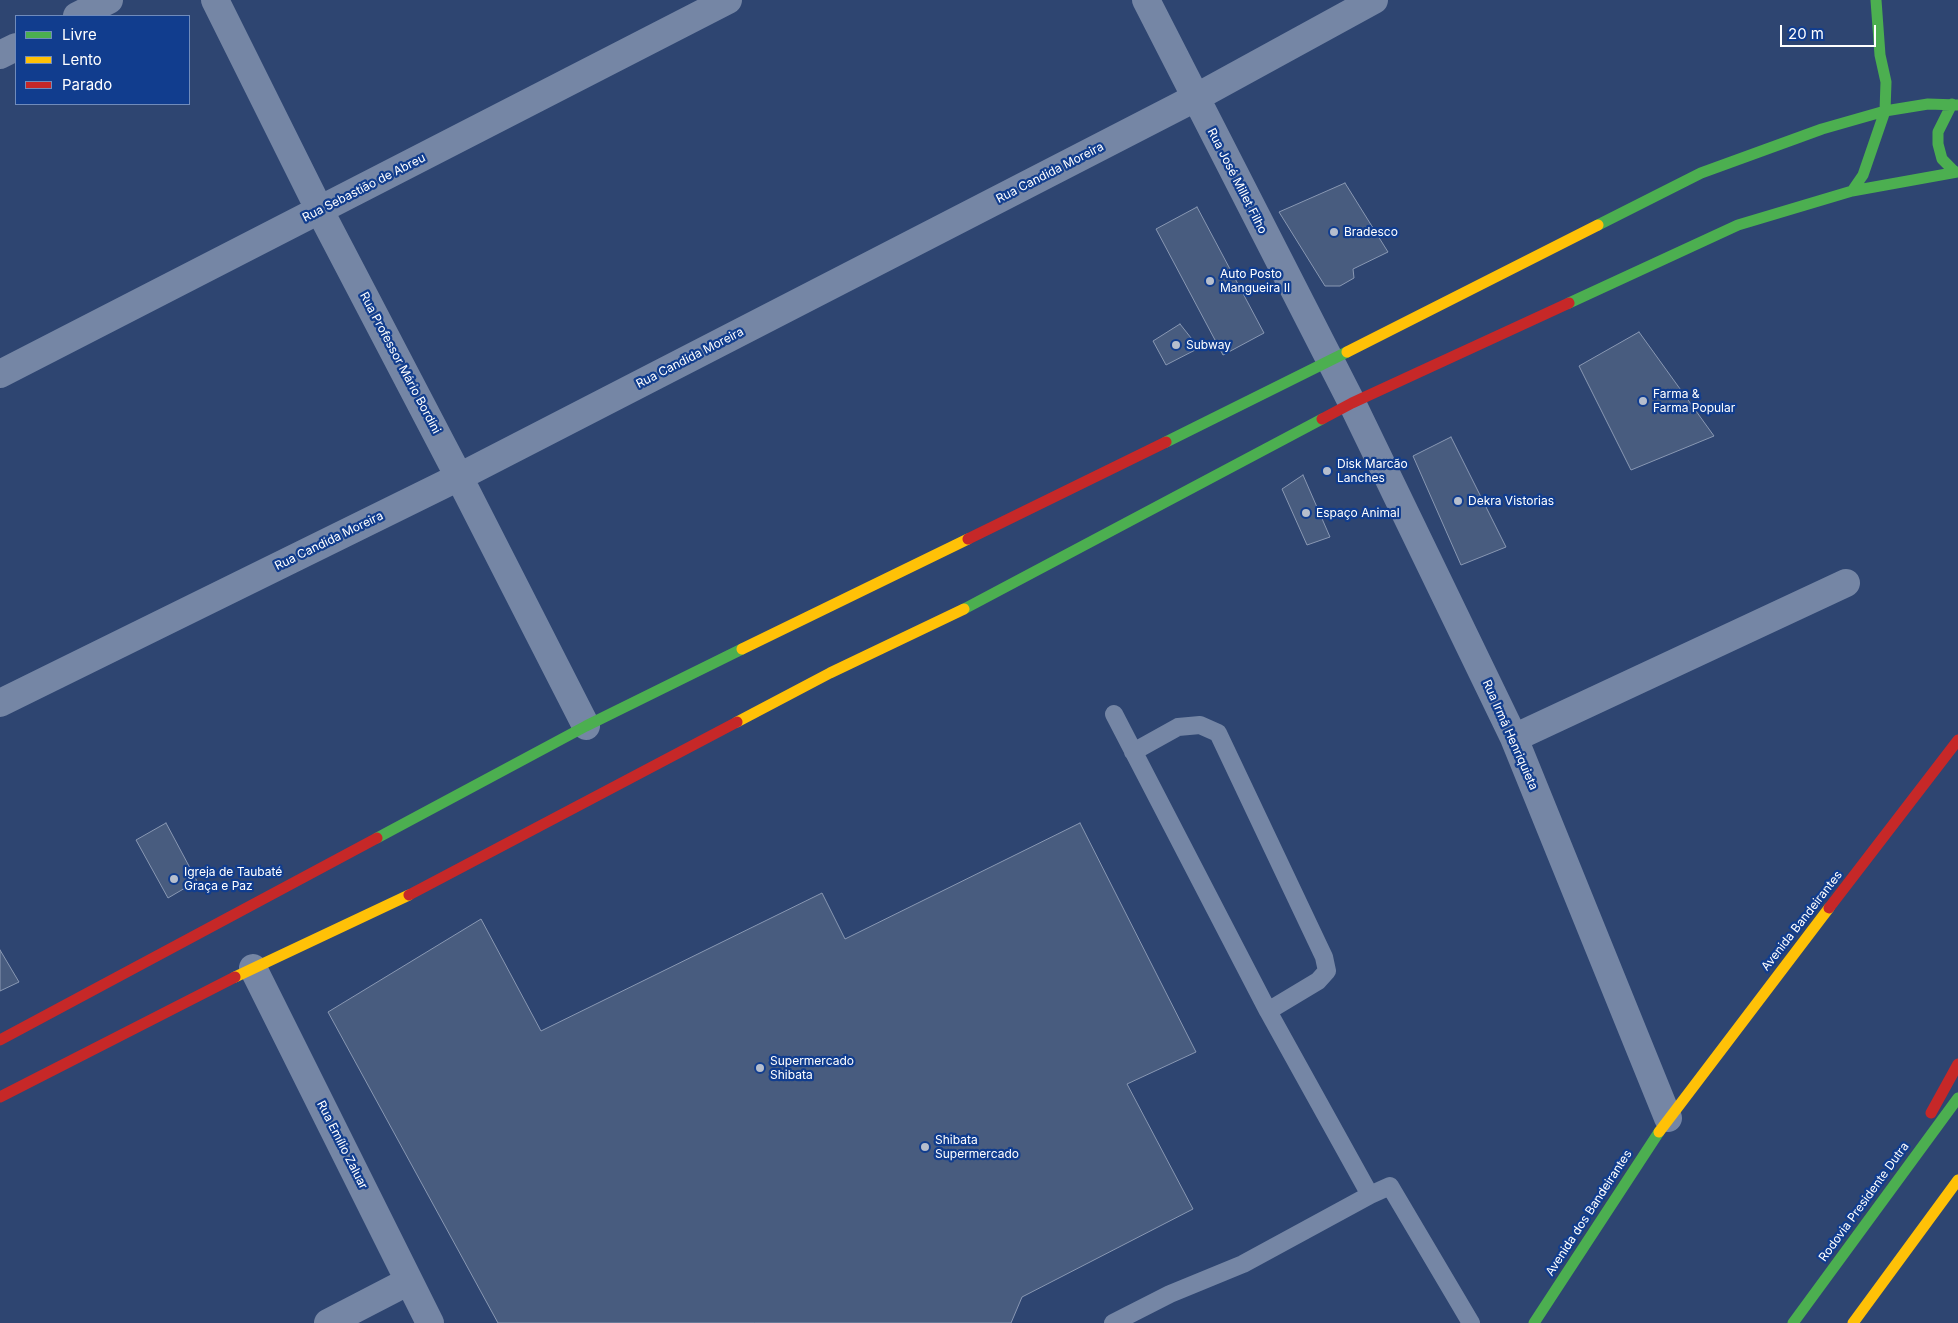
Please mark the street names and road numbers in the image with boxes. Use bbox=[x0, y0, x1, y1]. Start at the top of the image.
street label: Rua José Millet Filho bbox=[1204, 126, 1270, 236]
street label: Rua Candida Moreira bbox=[994, 140, 1106, 206]
street label: Rua Sebastião de Abreu bbox=[300, 151, 428, 225]
street label: Rua Professor Mário Bordini bbox=[356, 290, 444, 436]
street label: Rua Candida Moreira bbox=[634, 325, 746, 391]
street label: Rua Candida Moreira bbox=[272, 508, 386, 574]
street label: Rua Irmã Henriquieta bbox=[1479, 678, 1541, 792]
street label: Avenida Bandeirantes bbox=[1759, 868, 1845, 974]
street label: Rua Emílio Zaluar bbox=[313, 1098, 371, 1192]
street label: Rodovia Presidente Dutra bbox=[1816, 1140, 1912, 1264]
street label: Avenida dos Bandeirantes bbox=[1543, 1147, 1635, 1279]

